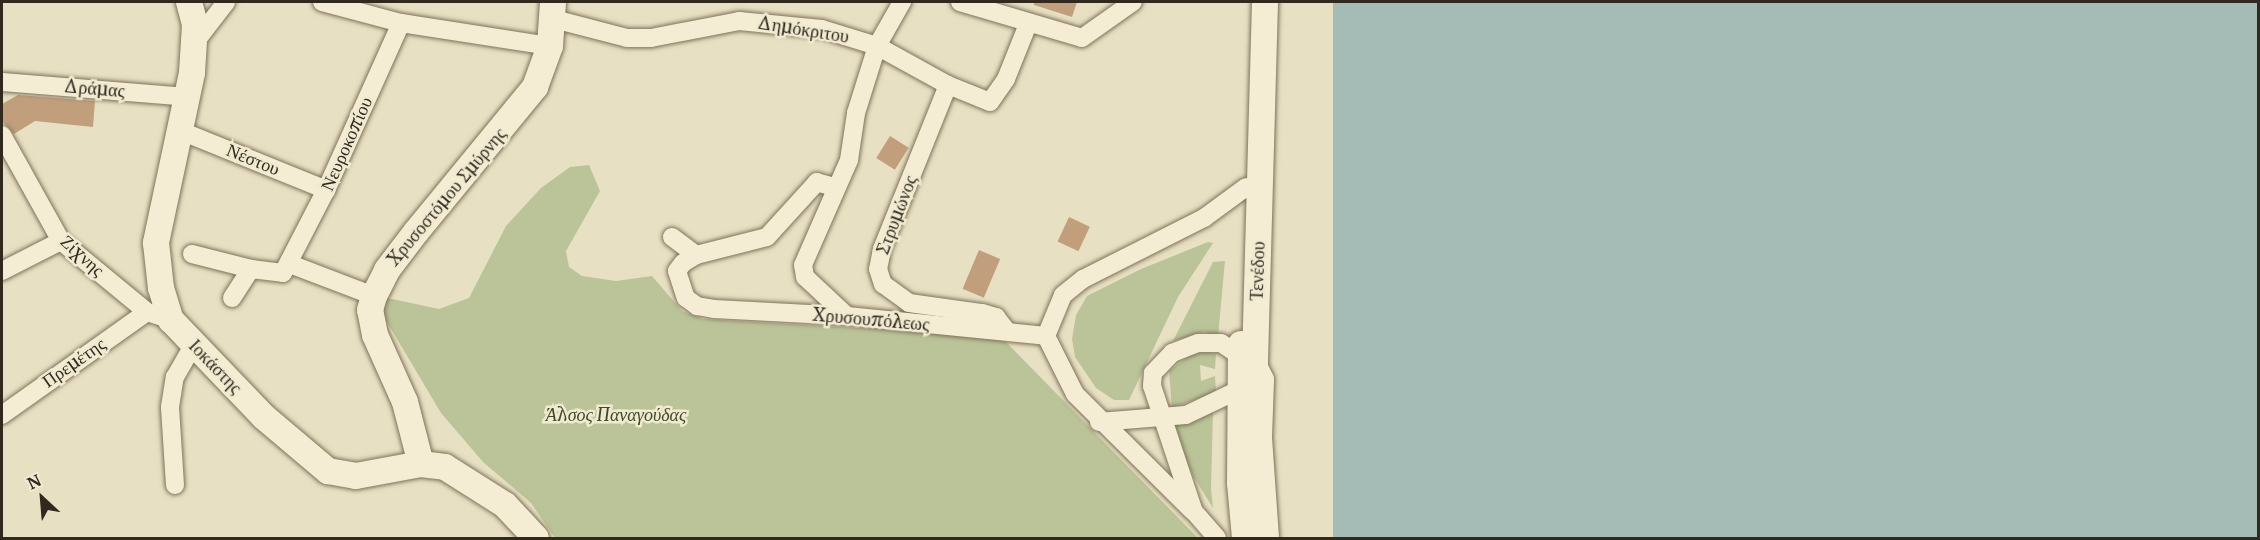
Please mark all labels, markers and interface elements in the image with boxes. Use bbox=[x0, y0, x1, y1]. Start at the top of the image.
street label: Δημόκριτου bbox=[755, 12, 851, 48]
street label: Δράμας bbox=[62, 76, 126, 102]
street label: Νευροκοπίου bbox=[317, 94, 377, 194]
street label: Χρυσοστόμου Σμύρνης bbox=[383, 124, 511, 270]
street label: Νέστου bbox=[223, 140, 283, 180]
street label: Στρυμώνος bbox=[872, 173, 922, 257]
street label: Ζίχνης bbox=[56, 231, 108, 281]
street label: Τενέδου bbox=[1246, 241, 1270, 301]
street label: Χρυσουπόλεως bbox=[812, 304, 930, 336]
street label: Πρεμέτης bbox=[38, 333, 110, 393]
street label: Ιοκάστης bbox=[184, 335, 246, 399]
park label: Άλσος Παναγούδας bbox=[546, 404, 686, 426]
north arrow bbox=[12, 468, 72, 528]
text: N bbox=[24, 470, 44, 494]

